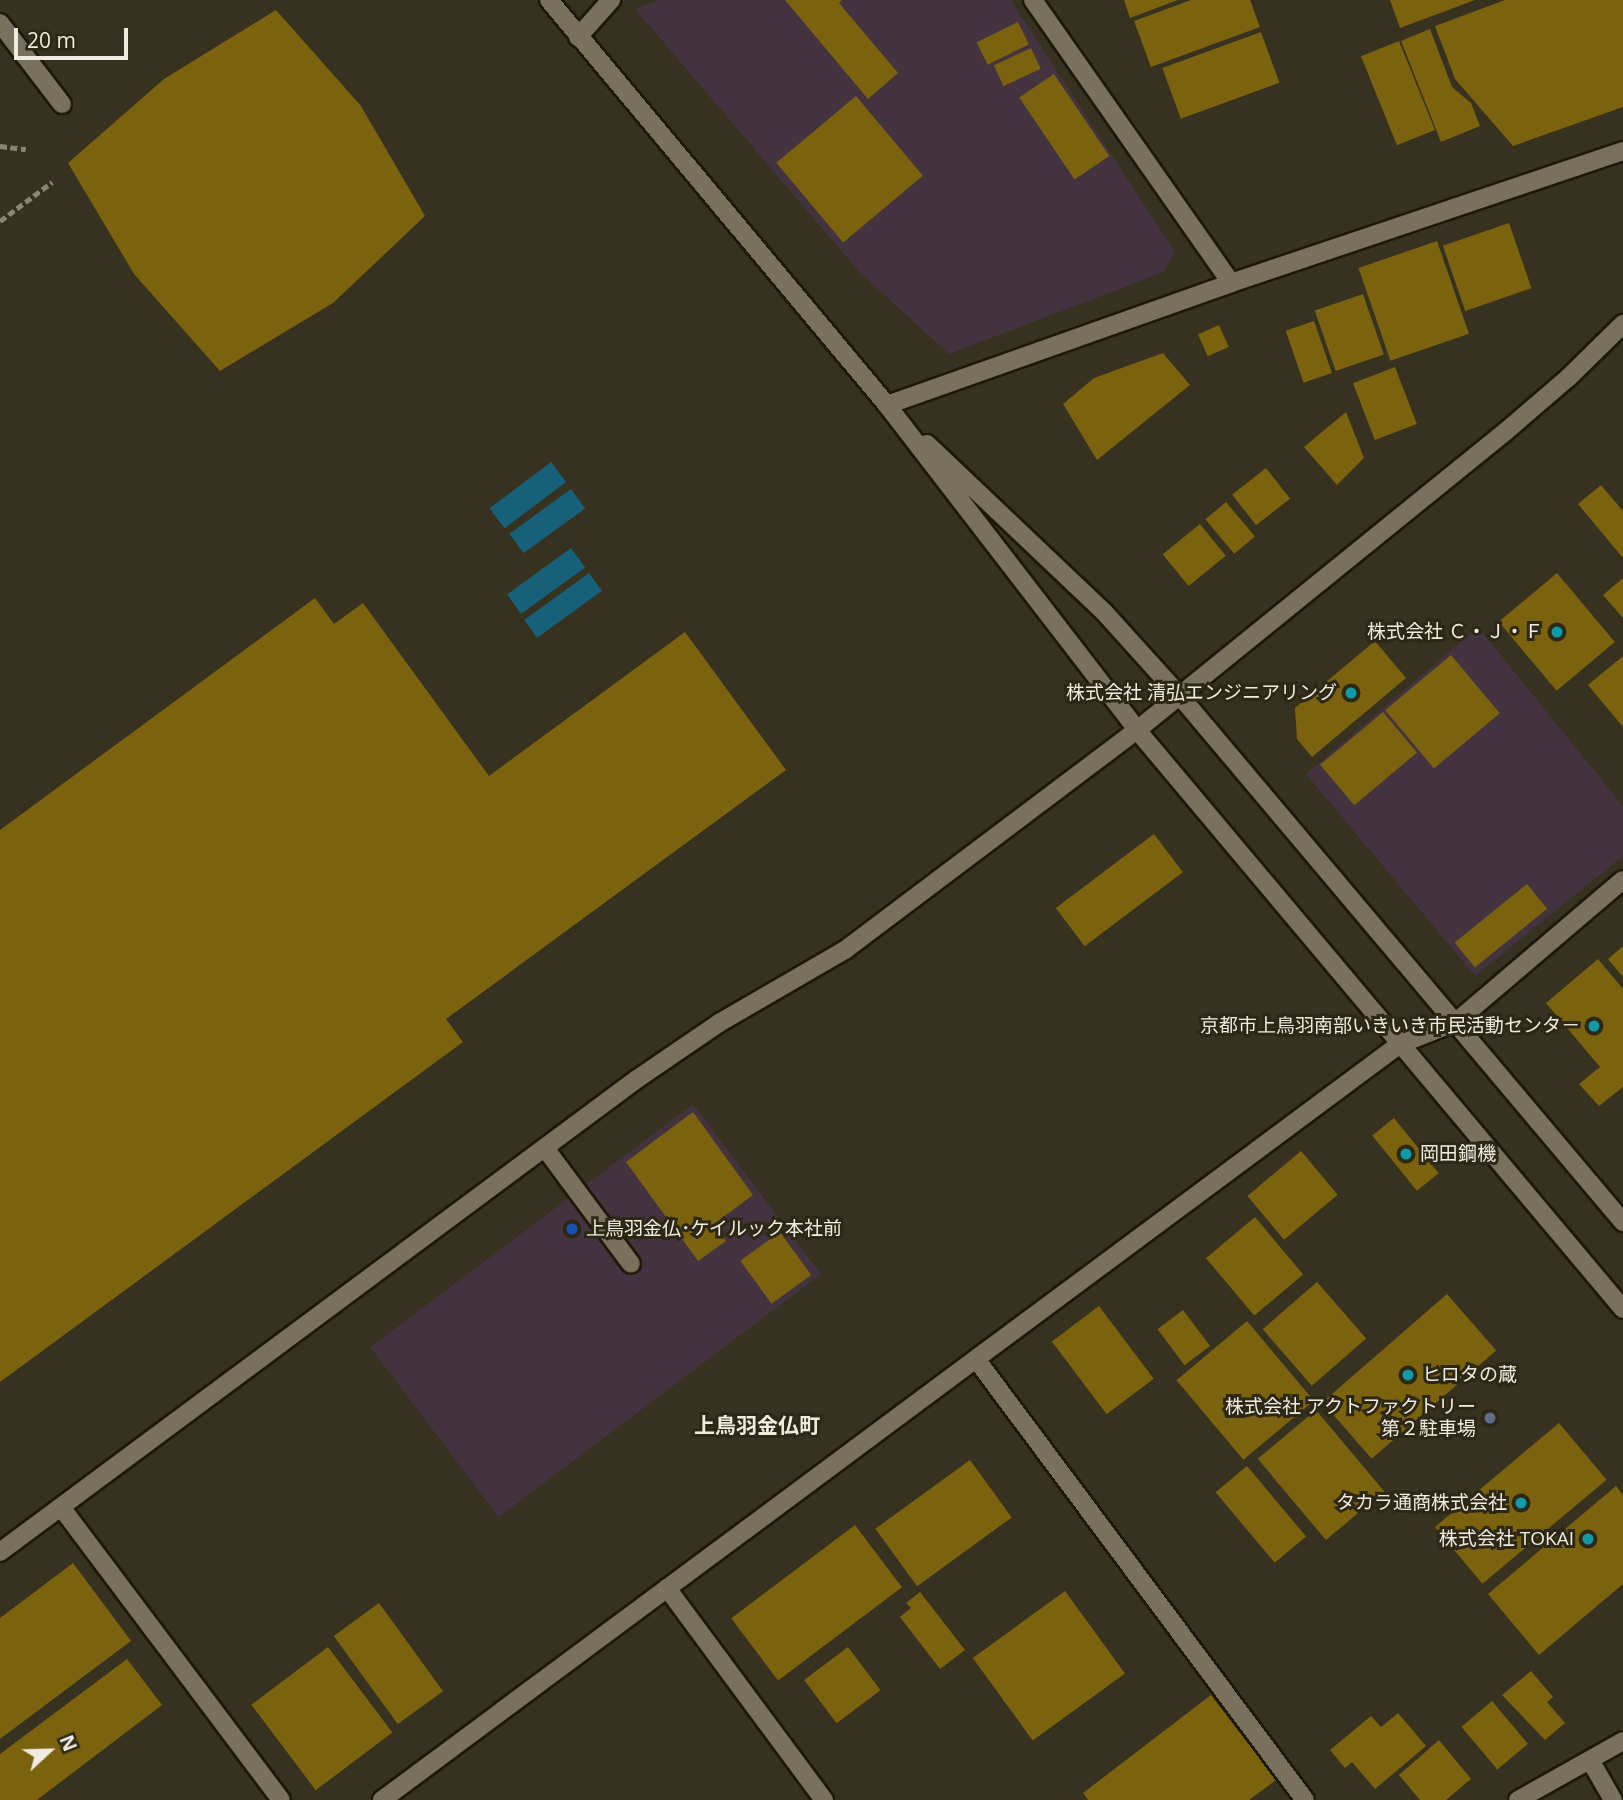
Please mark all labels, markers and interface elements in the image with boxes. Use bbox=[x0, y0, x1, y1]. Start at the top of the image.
scale bar bbox=[18, 14, 131, 58]
text: 20 m bbox=[27, 26, 76, 54]
place label: 株式会社 Ｃ・Ｊ・Ｆ bbox=[1367, 621, 1543, 643]
marker: 株式会社 Ｃ・Ｊ・Ｆ bbox=[1549, 624, 1565, 640]
place label: 株式会社 清弘エンジニアリング bbox=[1066, 682, 1337, 704]
marker: 株式会社 清弘エンジニアリング bbox=[1343, 685, 1359, 701]
place label: 京都市上鳥羽南部いきいき市民活動センタ－ bbox=[1200, 1015, 1580, 1037]
marker: 京都市上鳥羽南部いきいき市民活動センタ－ bbox=[1586, 1018, 1602, 1034]
place label: 岡田鋼機 bbox=[1420, 1143, 1496, 1165]
marker: 岡田鋼機 bbox=[1398, 1146, 1414, 1162]
place label: 上鳥羽金仏･ケイルック本社前 bbox=[586, 1218, 842, 1240]
marker: 上鳥羽金仏･ケイルック本社前 bbox=[564, 1221, 580, 1237]
place label: ヒロタの蔵 bbox=[1422, 1364, 1517, 1386]
marker: ヒロタの蔵 bbox=[1400, 1367, 1416, 1383]
place label: 株式会社 アクトファクトリー 第２駐車場 bbox=[1224, 1396, 1476, 1440]
marker: 株式会社 アクトファクトリー 第２駐車場 bbox=[1482, 1410, 1498, 1426]
district label: 上鳥羽金仏町 bbox=[694, 1412, 820, 1438]
place label: タカラ通商株式会社 bbox=[1336, 1492, 1507, 1514]
marker: タカラ通商株式会社 bbox=[1513, 1495, 1529, 1511]
place label: 株式会社 TOKAI bbox=[1439, 1528, 1574, 1550]
marker: 株式会社 TOKAI bbox=[1580, 1531, 1596, 1547]
north arrow bbox=[14, 1716, 84, 1786]
text: N bbox=[54, 1731, 83, 1755]

